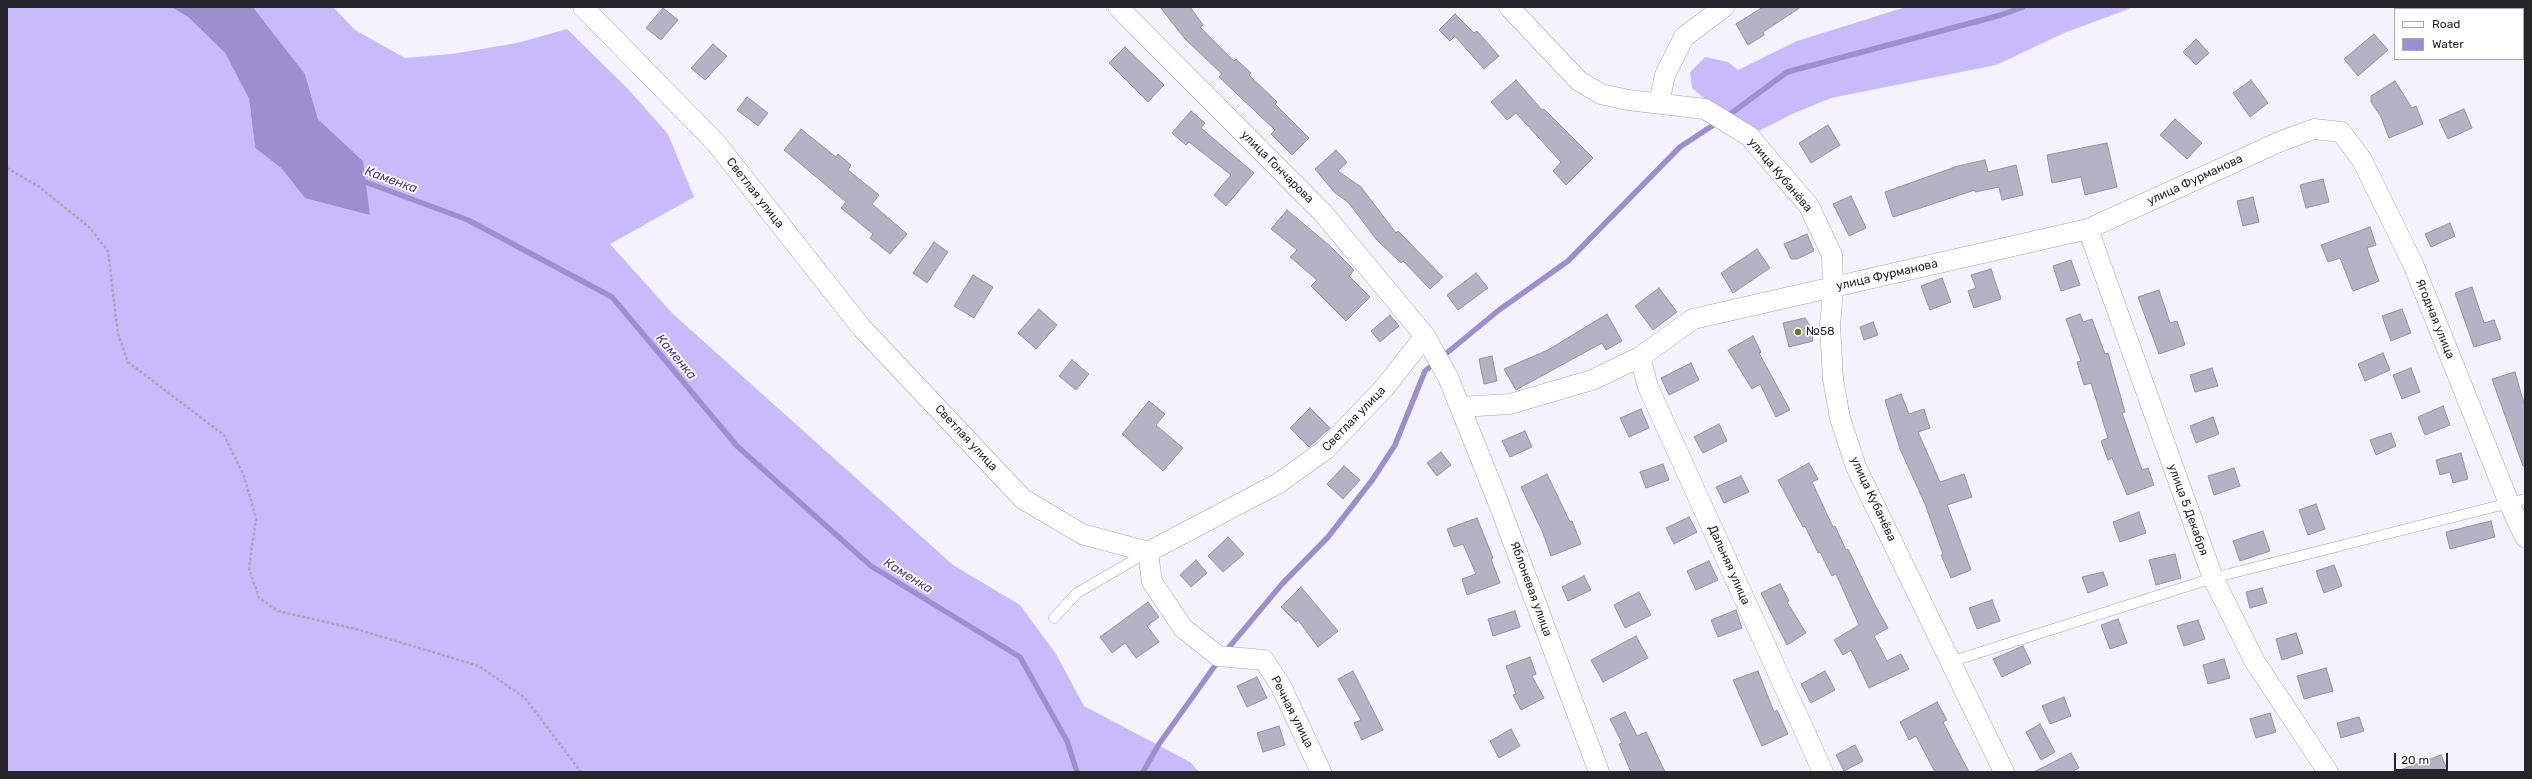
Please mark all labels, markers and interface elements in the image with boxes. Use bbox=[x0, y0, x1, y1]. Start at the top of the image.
legend bbox=[2394, 8, 2524, 60]
text: Road bbox=[2432, 17, 2460, 31]
text: Water bbox=[2432, 37, 2464, 51]
street label: улица Гончарова bbox=[1238, 128, 1316, 206]
street label: улица Кубанёва bbox=[1745, 135, 1815, 215]
street label: улица Фурманова bbox=[2145, 152, 2245, 208]
street label: Светлая улица bbox=[723, 155, 787, 231]
water label: Каменка bbox=[363, 163, 419, 197]
street label: улица Фурманова bbox=[1835, 256, 1939, 294]
street label: Ягодная улица bbox=[2412, 277, 2458, 361]
place label: №58 bbox=[1806, 325, 1835, 339]
marker: №58 bbox=[1793, 327, 1803, 337]
water label: Каменка bbox=[652, 331, 700, 383]
street label: Светлая улица bbox=[1319, 383, 1389, 455]
street label: Светлая улица bbox=[932, 402, 1000, 474]
street label: улица Кубанёва bbox=[1847, 454, 1899, 544]
street label: улица 5 Декабря bbox=[2165, 462, 2211, 558]
street label: Дальняя улица bbox=[1705, 523, 1753, 607]
street label: Яблоневая улица bbox=[1507, 539, 1555, 639]
water label: Каменка bbox=[881, 555, 935, 597]
street label: Речная улица bbox=[1268, 674, 1316, 750]
scale bar bbox=[2396, 745, 2450, 771]
text: 20 m bbox=[2401, 753, 2429, 767]

